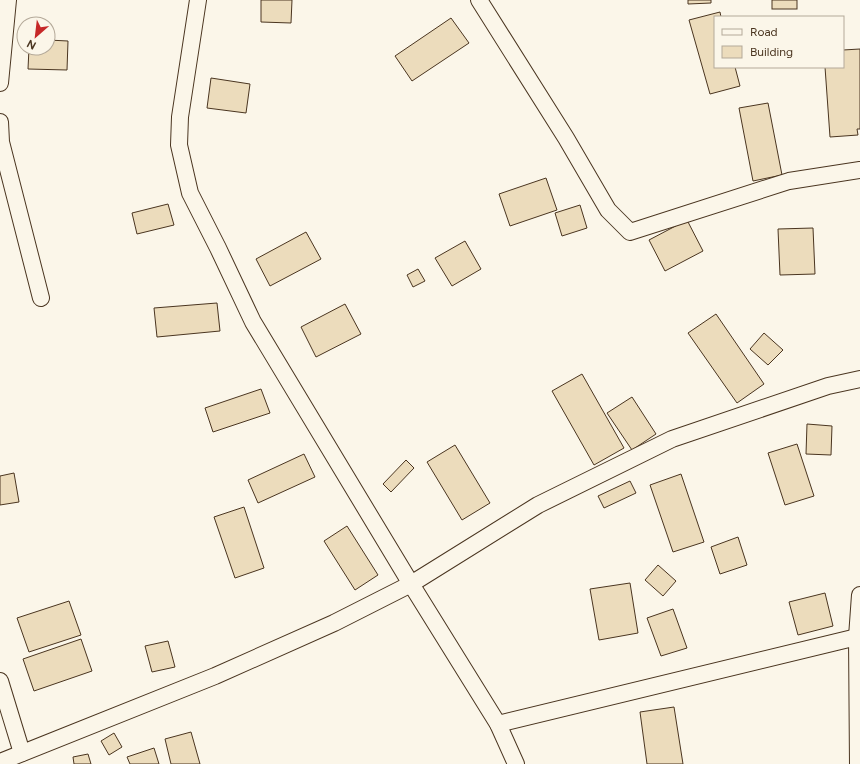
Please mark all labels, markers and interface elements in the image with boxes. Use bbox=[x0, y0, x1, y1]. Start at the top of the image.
north arrow bbox=[16, 16, 56, 56]
legend bbox=[714, 16, 844, 68]
text: Road bbox=[750, 25, 778, 39]
text: N bbox=[25, 37, 38, 52]
text: Building bbox=[750, 45, 793, 59]

